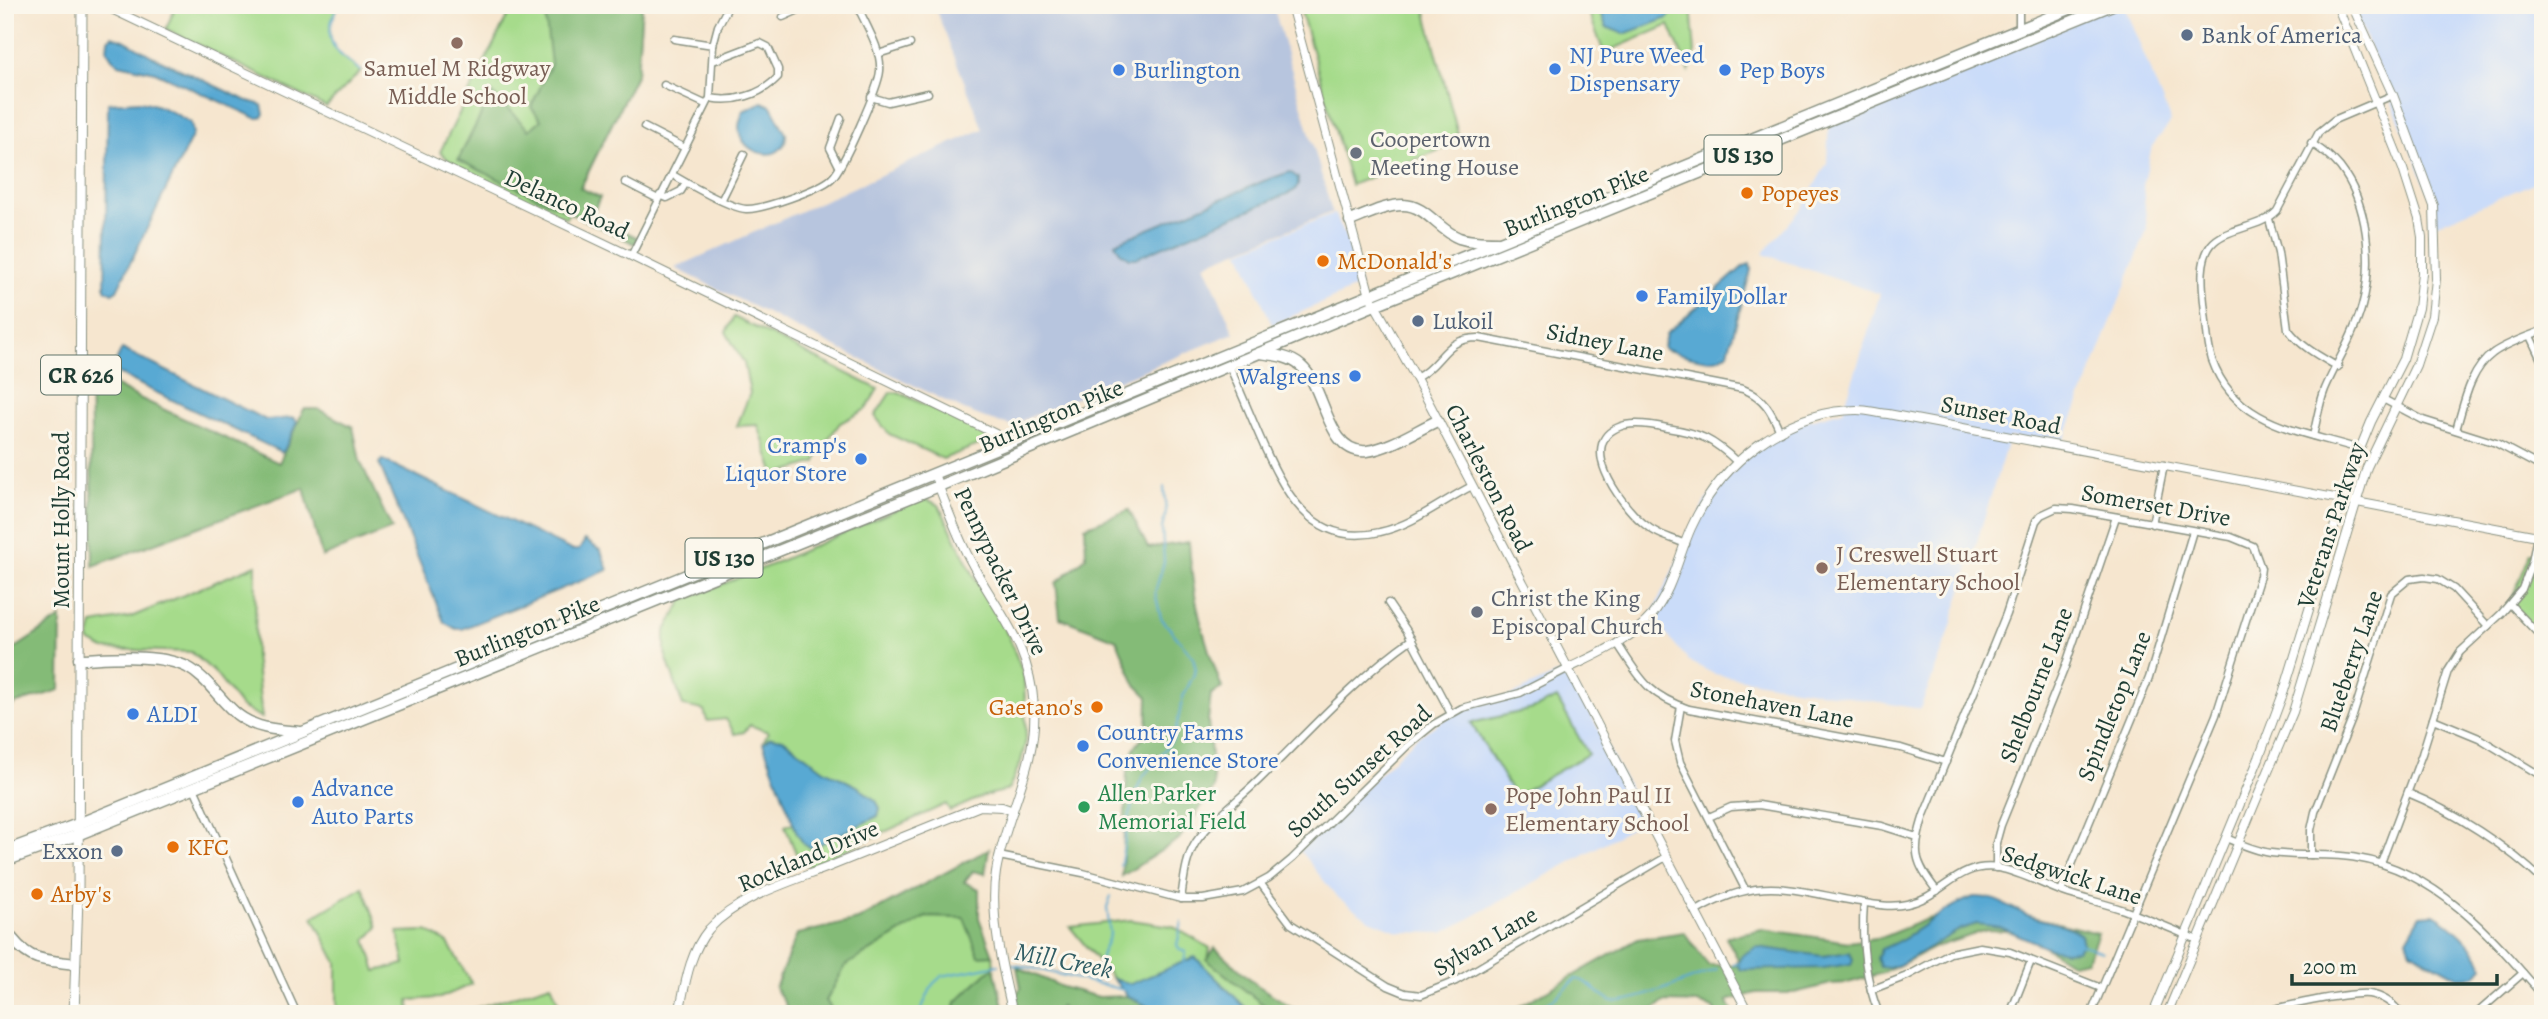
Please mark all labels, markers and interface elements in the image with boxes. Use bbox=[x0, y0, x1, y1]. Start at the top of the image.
place label: Bank of America bbox=[2201, 19, 2363, 51]
marker: Bank of America bbox=[2179, 27, 2195, 43]
marker: Samuel M Ridgway Middle School bbox=[449, 35, 465, 51]
place label: NJ Pure Weed Dispensary bbox=[1569, 39, 1705, 99]
place label: Samuel M Ridgway Middle School bbox=[364, 52, 551, 112]
place label: Burlington bbox=[1133, 54, 1240, 86]
place label: Pep Boys bbox=[1739, 54, 1825, 86]
marker: NJ Pure Weed Dispensary bbox=[1547, 61, 1563, 77]
marker: Burlington bbox=[1111, 62, 1127, 78]
marker: Pep Boys bbox=[1717, 62, 1733, 78]
place label: Coopertown Meeting House bbox=[1370, 123, 1519, 183]
road number: US 130 bbox=[1704, 136, 1782, 174]
marker: Coopertown Meeting House bbox=[1348, 145, 1364, 161]
street label: Burlington Pike bbox=[1499, 157, 1653, 245]
street label: Delanco Road bbox=[499, 161, 635, 247]
place label: Popeyes bbox=[1761, 177, 1839, 209]
marker: Popeyes bbox=[1739, 185, 1755, 201]
place label: McDonald's bbox=[1337, 245, 1452, 277]
marker: McDonald's bbox=[1315, 253, 1331, 269]
place label: Family Dollar bbox=[1656, 280, 1787, 312]
marker: Family Dollar bbox=[1634, 288, 1650, 304]
place label: Lukoil bbox=[1432, 305, 1493, 337]
marker: Lukoil bbox=[1410, 313, 1426, 329]
street label: Sidney Lane bbox=[1544, 315, 1666, 369]
road number: CR 626 bbox=[41, 356, 121, 394]
place label: Walgreens bbox=[1237, 360, 1341, 392]
marker: Walgreens bbox=[1347, 368, 1363, 384]
street label: Burlington Pike bbox=[974, 371, 1128, 461]
street label: Sunset Road bbox=[1938, 388, 2064, 442]
street label: Charleston Road bbox=[1438, 398, 1540, 558]
place label: Cramp's Liquor Store bbox=[725, 429, 847, 489]
street label: Mount Holly Road bbox=[45, 431, 77, 609]
street label: Veterans Parkway bbox=[2289, 438, 2373, 613]
marker: Cramp's Liquor Store bbox=[853, 451, 869, 467]
street label: Somerset Drive bbox=[2079, 476, 2233, 534]
street label: Pennypacker Drive bbox=[946, 482, 1056, 660]
road number: US 130 bbox=[686, 538, 762, 578]
place label: J Creswell Stuart Elementary School bbox=[1836, 538, 2020, 598]
marker: J Creswell Stuart Elementary School bbox=[1814, 560, 1830, 576]
place label: Christ the King Episcopal Church bbox=[1491, 582, 1663, 642]
street label: Blueberry Lane bbox=[2312, 586, 2390, 736]
street label: Burlington Pike bbox=[450, 587, 604, 675]
street label: Shelbourne Lane bbox=[1992, 603, 2080, 767]
marker: Christ the King Episcopal Church bbox=[1469, 604, 1485, 620]
street label: Spindletop Lane bbox=[2069, 626, 2159, 786]
street label: Stonehaven Lane bbox=[1687, 672, 1857, 736]
place label: Gaetano's bbox=[989, 691, 1083, 723]
street label: South Sunset Road bbox=[1280, 697, 1438, 845]
place label: ALDI bbox=[146, 698, 198, 730]
marker: Gaetano's bbox=[1089, 699, 1105, 715]
marker: ALDI bbox=[125, 706, 141, 722]
place label: Country Farms Convenience Store bbox=[1097, 716, 1279, 776]
marker: Country Farms Convenience Store bbox=[1075, 738, 1091, 754]
place label: Advance Auto Parts bbox=[311, 772, 414, 832]
place label: Allen Parker Memorial Field bbox=[1097, 777, 1246, 837]
place label: Pope John Paul II Elementary School bbox=[1505, 779, 1689, 839]
marker: Advance Auto Parts bbox=[290, 794, 306, 810]
marker: Allen Parker Memorial Field bbox=[1076, 799, 1092, 815]
marker: Pope John Paul II Elementary School bbox=[1483, 801, 1499, 817]
street label: Rockland Drive bbox=[733, 812, 883, 900]
place label: KFC bbox=[187, 831, 229, 863]
place label: Exxon bbox=[41, 835, 103, 867]
street label: Sedgwick Lane bbox=[1998, 837, 2146, 913]
marker: KFC bbox=[165, 839, 181, 855]
marker: Exxon bbox=[109, 843, 125, 859]
place label: Arby's bbox=[50, 878, 112, 910]
marker: Arby's bbox=[29, 886, 45, 902]
street label: Sylvan Lane bbox=[1427, 898, 1543, 984]
water label: Mill Creek bbox=[1012, 934, 1116, 987]
scale bar bbox=[2292, 942, 2497, 986]
text: 200 m bbox=[2303, 953, 2357, 981]

